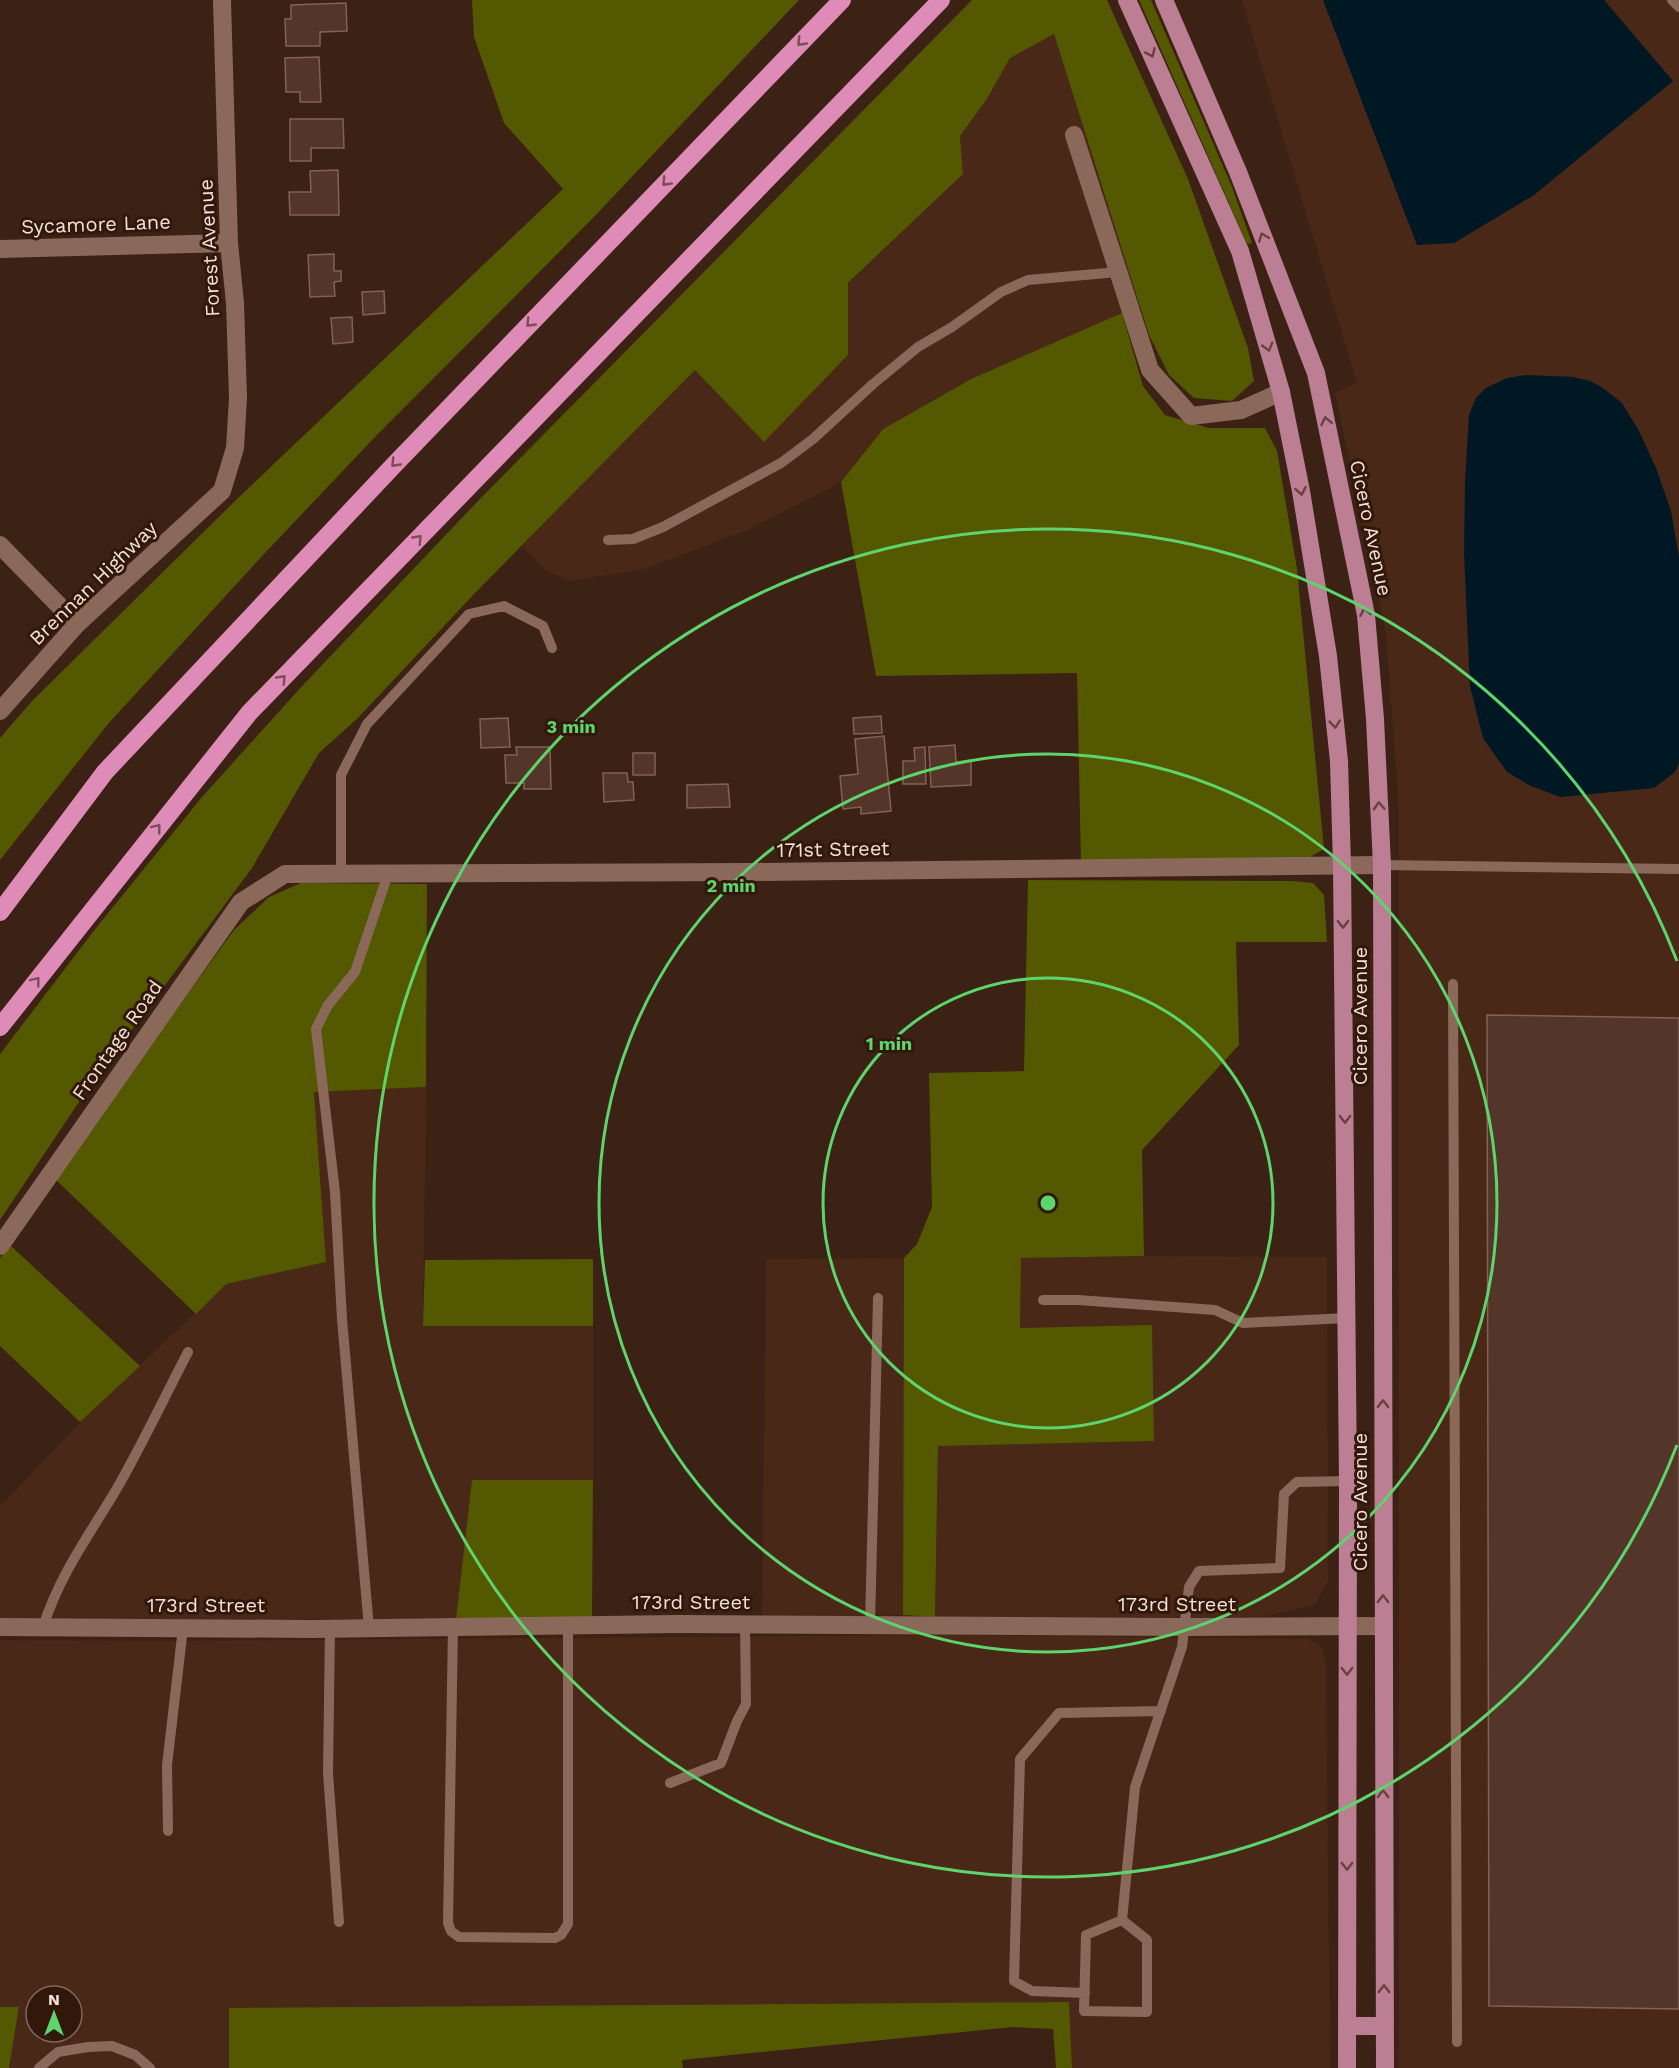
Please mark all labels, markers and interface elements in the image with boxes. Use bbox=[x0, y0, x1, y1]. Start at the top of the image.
one-way arrow bbox=[797, 35, 808, 46]
one-way arrow bbox=[1143, 47, 1155, 58]
one-way arrow bbox=[662, 175, 673, 186]
street label: Forest Avenue bbox=[193, 178, 225, 318]
street label: Sycamore Lane bbox=[21, 209, 171, 239]
one-way arrow bbox=[1258, 232, 1270, 243]
one-way arrow bbox=[527, 315, 538, 326]
one-way arrow bbox=[1261, 341, 1273, 352]
one-way arrow bbox=[1320, 416, 1333, 426]
one-way arrow bbox=[391, 457, 402, 467]
street label: Cicero Avenue bbox=[1345, 458, 1397, 598]
one-way arrow bbox=[1294, 486, 1306, 495]
street label: Brennan Highway bbox=[24, 515, 162, 650]
one-way arrow bbox=[410, 535, 421, 546]
one-way arrow bbox=[1359, 607, 1371, 616]
one-way arrow bbox=[275, 675, 286, 685]
text: 3 min bbox=[546, 716, 596, 737]
one-way arrow bbox=[1328, 719, 1341, 728]
one-way arrow bbox=[1373, 802, 1386, 811]
one-way arrow bbox=[150, 824, 161, 835]
street label: 171st Street bbox=[776, 836, 890, 862]
text: 2 min bbox=[706, 875, 756, 896]
one-way arrow bbox=[1337, 919, 1349, 928]
street label: Cicero Avenue bbox=[1348, 947, 1372, 1085]
street label: Frontage Road bbox=[67, 975, 167, 1105]
one-way arrow bbox=[29, 977, 40, 988]
text: 1 min bbox=[866, 1033, 912, 1054]
one-way arrow bbox=[1339, 1114, 1351, 1123]
centre of rings bbox=[1038, 1193, 1058, 1213]
one-way arrow bbox=[1377, 1399, 1389, 1408]
street label: Cicero Avenue bbox=[1348, 1433, 1372, 1571]
street label: 173rd Street bbox=[632, 1590, 751, 1614]
street label: 173rd Street bbox=[1118, 1592, 1237, 1616]
street label: 173rd Street bbox=[147, 1593, 266, 1617]
one-way arrow bbox=[1377, 1594, 1389, 1603]
one-way arrow bbox=[1341, 1666, 1353, 1675]
one-way arrow bbox=[1377, 1789, 1390, 1798]
one-way arrow bbox=[1341, 1861, 1353, 1870]
north arrow bbox=[24, 1984, 84, 2044]
one-way arrow bbox=[1378, 1984, 1390, 1993]
text: N bbox=[48, 1990, 60, 2009]

